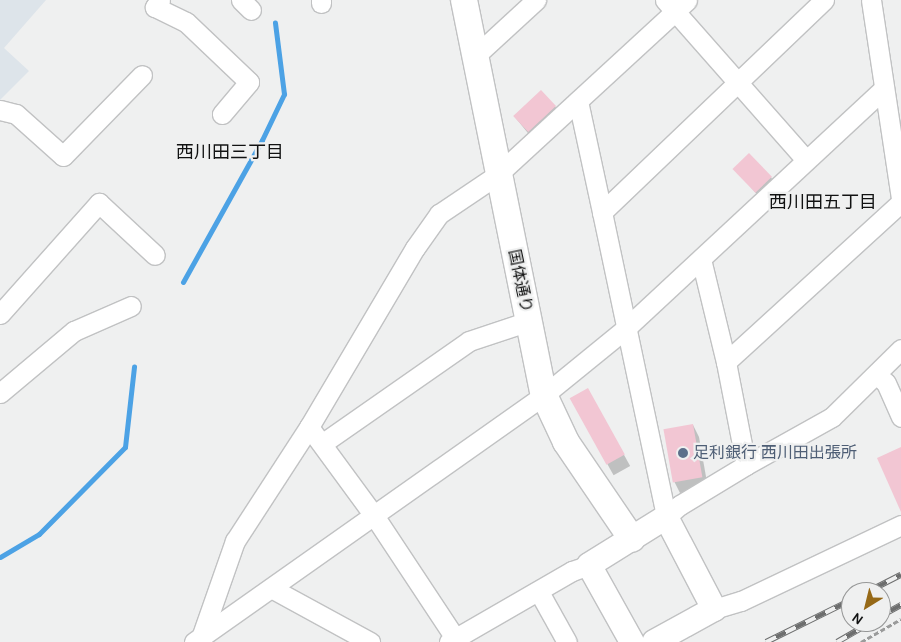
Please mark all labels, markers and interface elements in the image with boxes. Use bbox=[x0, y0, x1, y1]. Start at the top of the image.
district label: 西川田三丁目 bbox=[176, 141, 284, 163]
district label: 西川田五丁目 bbox=[769, 191, 877, 213]
street label: 国体通り bbox=[504, 248, 536, 314]
place label: 足利銀行 西川田出張所 bbox=[693, 443, 857, 463]
marker: 足利銀行 西川田出張所 bbox=[677, 447, 689, 459]
north arrow bbox=[841, 582, 891, 632]
text: N bbox=[848, 609, 867, 629]

